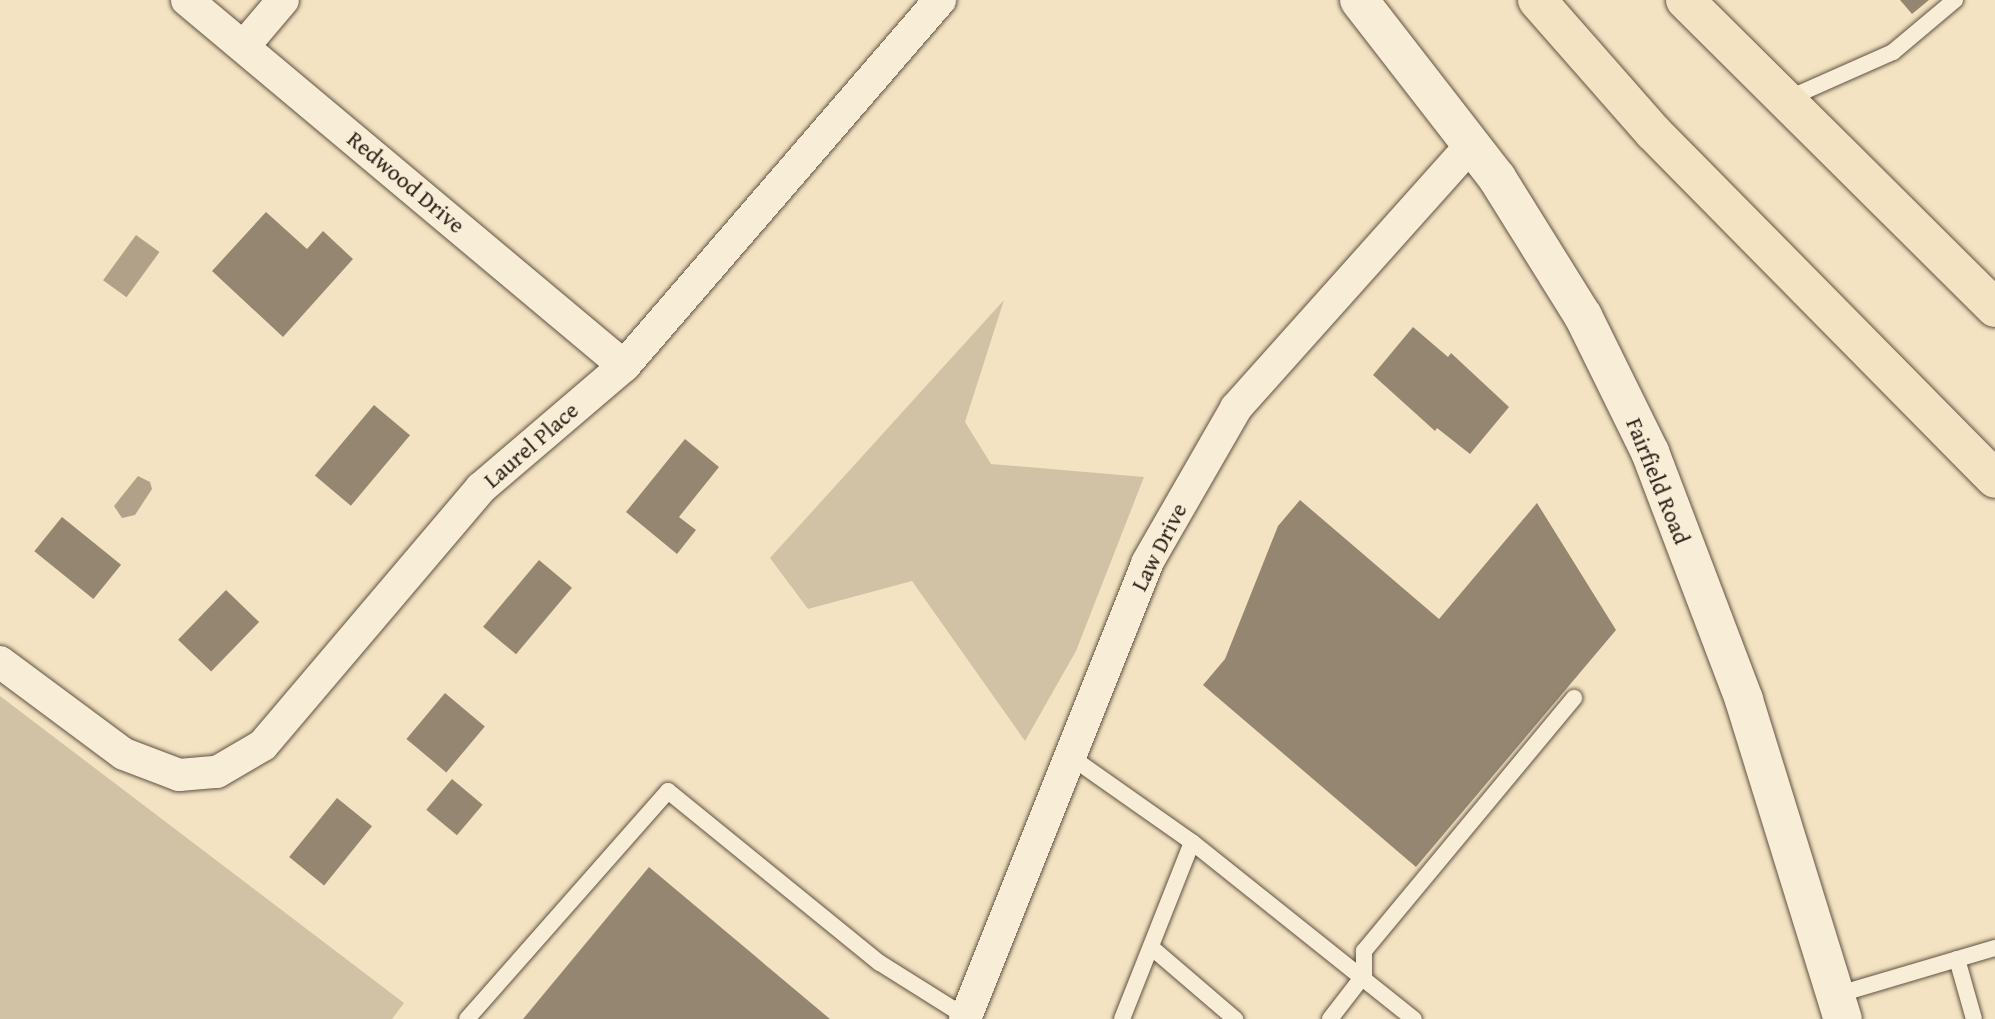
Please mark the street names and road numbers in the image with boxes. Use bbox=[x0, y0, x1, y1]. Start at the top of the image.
street label: Redwood Drive bbox=[342, 125, 470, 239]
street label: Laurel Place bbox=[478, 396, 584, 494]
street label: Fairfield Road bbox=[1620, 414, 1696, 548]
street label: Law Drive bbox=[1125, 499, 1193, 595]

